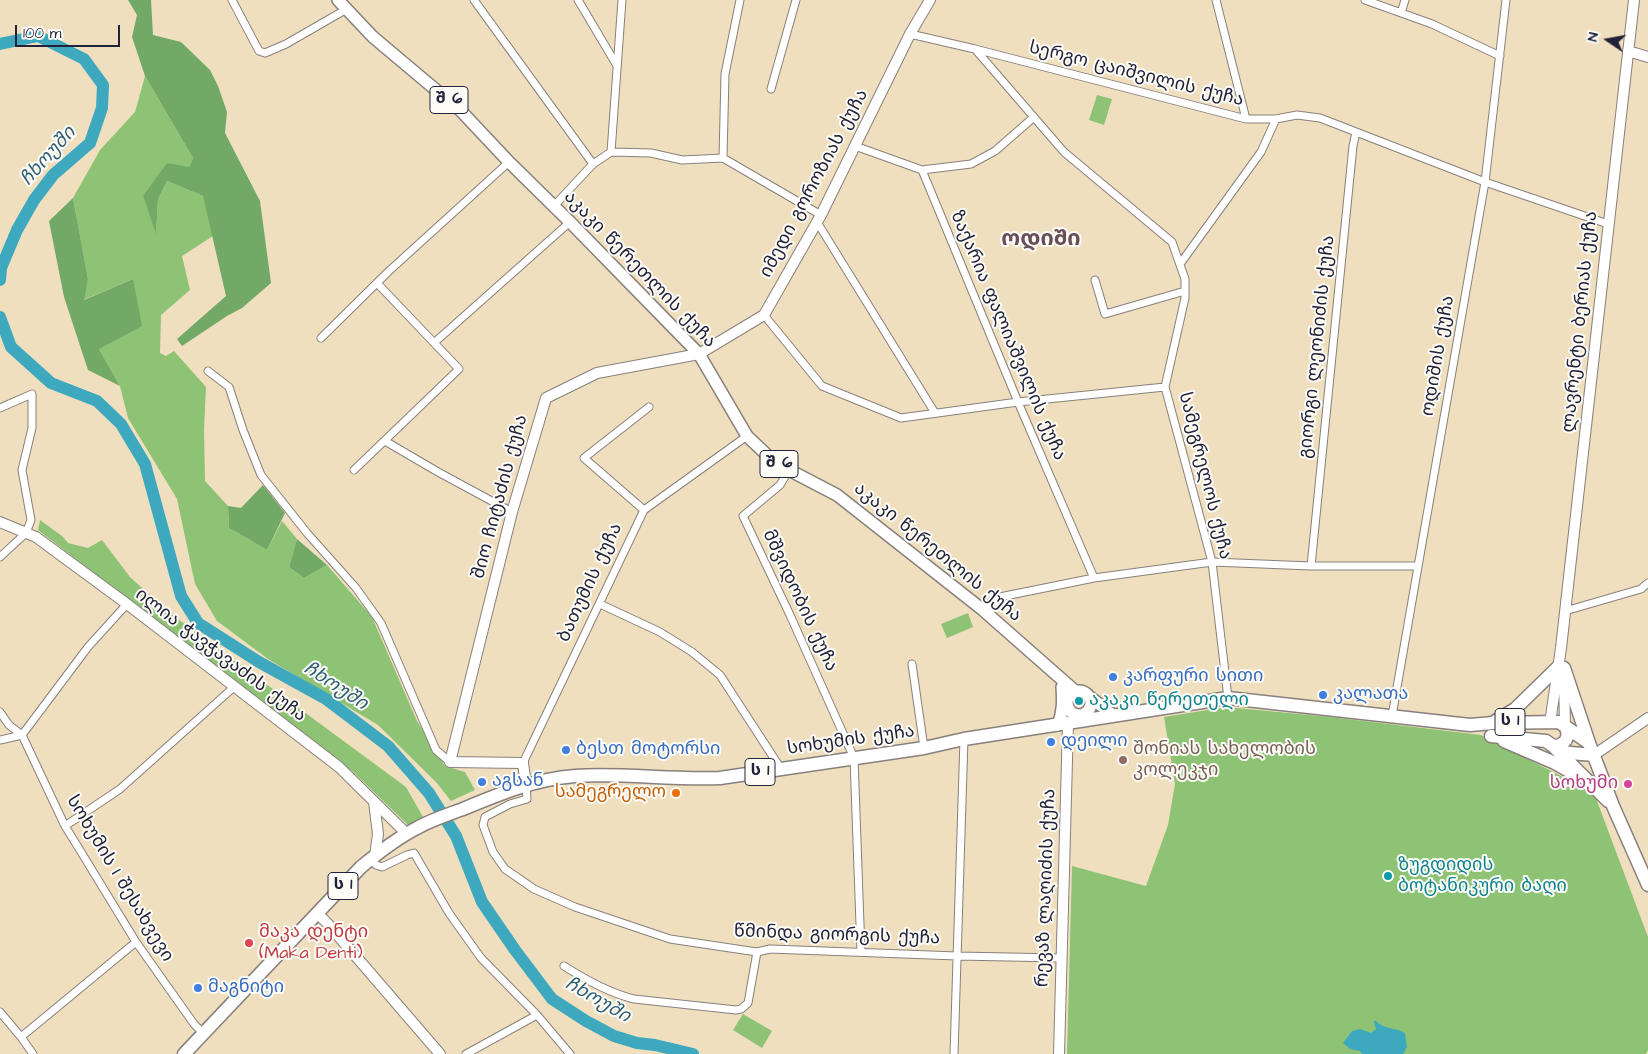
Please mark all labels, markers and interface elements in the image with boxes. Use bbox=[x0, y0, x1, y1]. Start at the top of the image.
scale bar bbox=[18, 15, 122, 47]
north arrow bbox=[1583, 15, 1633, 65]
text: 100 m bbox=[23, 23, 62, 44]
text: N bbox=[1583, 31, 1604, 43]
street label: სერგო ცაიშვილის ქუჩა bbox=[1026, 38, 1246, 112]
road number: შ 6 bbox=[430, 86, 468, 114]
street label: იმედი გოროზიას ქუჩა bbox=[756, 86, 874, 282]
water label: ჩხოუში bbox=[17, 123, 81, 191]
street label: აკაკი წერეთლის ქუჩა bbox=[558, 187, 720, 353]
street label: ზაქარია ფალიაშვილის ქუჩა bbox=[945, 208, 1069, 464]
street label: ლავრენტი ბერიას ქუჩა bbox=[1559, 210, 1603, 434]
district label: ოდიში bbox=[1001, 227, 1081, 253]
street label: გიორგი ლეონიძის ქუჩა bbox=[1296, 234, 1340, 460]
street label: ოდიშის ქუჩა bbox=[1418, 294, 1460, 418]
street label: სამეგრელოს ქუჩა bbox=[1173, 390, 1235, 562]
street label: შიო ჩიტაძის ქუჩა bbox=[469, 413, 533, 581]
road number: შ 6 bbox=[760, 450, 798, 478]
street label: აკაკი წერეთლის ქუჩა bbox=[849, 479, 1025, 627]
street label: ბათუმის ქუჩა bbox=[554, 520, 628, 646]
street label: მშვიდობის ქუჩა bbox=[757, 527, 841, 675]
street label: ილია ჭავჭავაძის ქუჩა bbox=[130, 585, 310, 727]
water label: ჩხოუში bbox=[299, 658, 371, 716]
place label: კარფური სითი bbox=[1123, 666, 1263, 688]
marker: კარფური სითი bbox=[1107, 671, 1119, 683]
place label: კალათა bbox=[1333, 684, 1408, 706]
marker: კალათა bbox=[1317, 689, 1329, 701]
place label: აკაკი წერეთელი bbox=[1089, 690, 1249, 712]
marker: აკაკი წერეთელი bbox=[1073, 695, 1085, 707]
road number: ს 1 bbox=[1495, 709, 1525, 736]
street label: სოხუმის ქუჩა bbox=[786, 721, 916, 761]
place label: დეილი bbox=[1061, 731, 1128, 753]
marker: დეილი bbox=[1045, 736, 1057, 748]
place label: ბესთ მოტორსი bbox=[576, 739, 720, 761]
place label: შონიას სახელობის კოლეკჯი bbox=[1133, 739, 1316, 782]
marker: ბესთ მოტორსი bbox=[560, 744, 572, 756]
marker: შონიას სახელობის კოლეკჯი bbox=[1117, 754, 1129, 766]
road number: ს 1 bbox=[745, 759, 775, 786]
place label: აგსან bbox=[492, 771, 544, 793]
place label: სოხუმი bbox=[1550, 773, 1618, 795]
marker: აგსან bbox=[476, 776, 488, 788]
marker: სოხუმი bbox=[1622, 778, 1634, 790]
place label: სამეგრელო bbox=[555, 782, 666, 804]
marker: სამეგრელო bbox=[670, 787, 682, 799]
street label: რევაზ ლაღიძის ქუჩა bbox=[1033, 788, 1061, 988]
street label: სოხუმის I შესახვევი bbox=[61, 792, 177, 966]
place label: ზუგდიდის ბოტანიკური ბაღი bbox=[1398, 855, 1567, 898]
marker: ზუგდიდის ბოტანიკური ბაღი bbox=[1382, 870, 1394, 882]
road number: ს 1 bbox=[328, 872, 358, 899]
place label: მაკა დენტი (Maka Denti) bbox=[259, 922, 368, 964]
street label: წმინდა გიორგის ქუჩა bbox=[734, 922, 940, 950]
marker: მაკა დენტი (Maka Denti) bbox=[243, 937, 255, 949]
water label: ჩხოუში bbox=[560, 973, 634, 1029]
place label: მაგნიტი bbox=[208, 977, 284, 999]
marker: მაგნიტი bbox=[192, 982, 204, 994]

